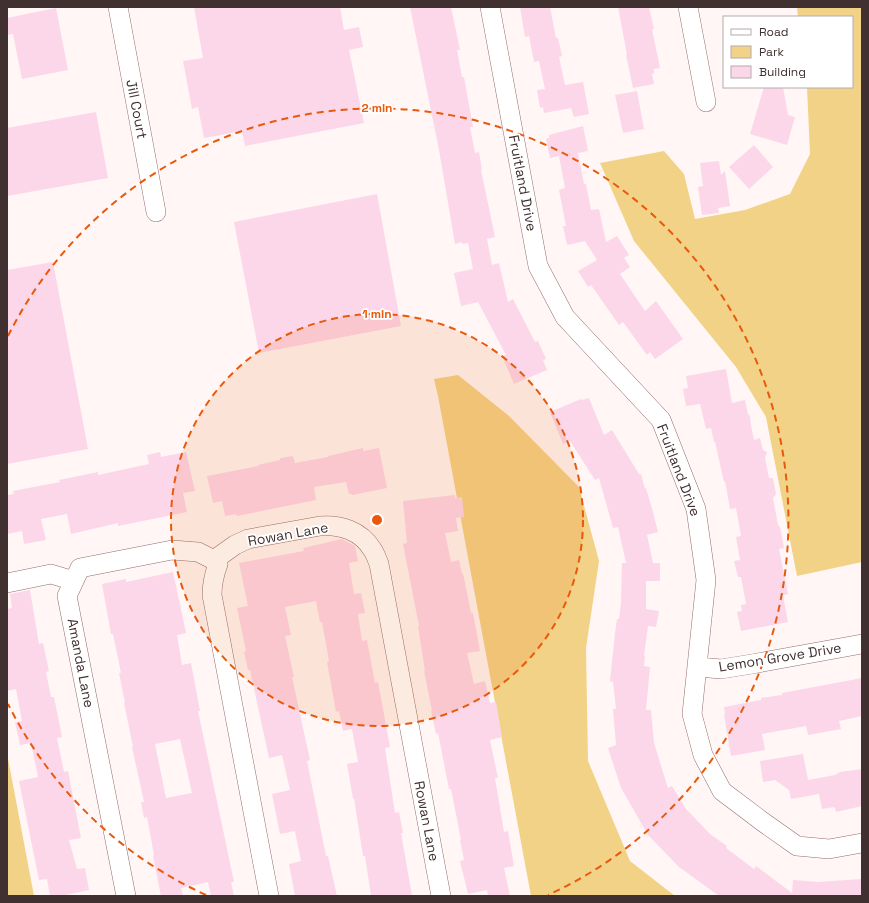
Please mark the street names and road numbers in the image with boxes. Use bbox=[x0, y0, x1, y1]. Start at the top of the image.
street label: Jill Court bbox=[122, 78, 152, 140]
street label: Fruitland Drive bbox=[505, 133, 541, 233]
street label: Fruitland Drive bbox=[653, 421, 705, 519]
street label: Rowan Lane bbox=[246, 518, 330, 550]
street label: Amanda Lane bbox=[64, 617, 98, 709]
street label: Lemon Grove Drive bbox=[717, 638, 843, 676]
street label: Rowan Lane bbox=[410, 779, 444, 863]

